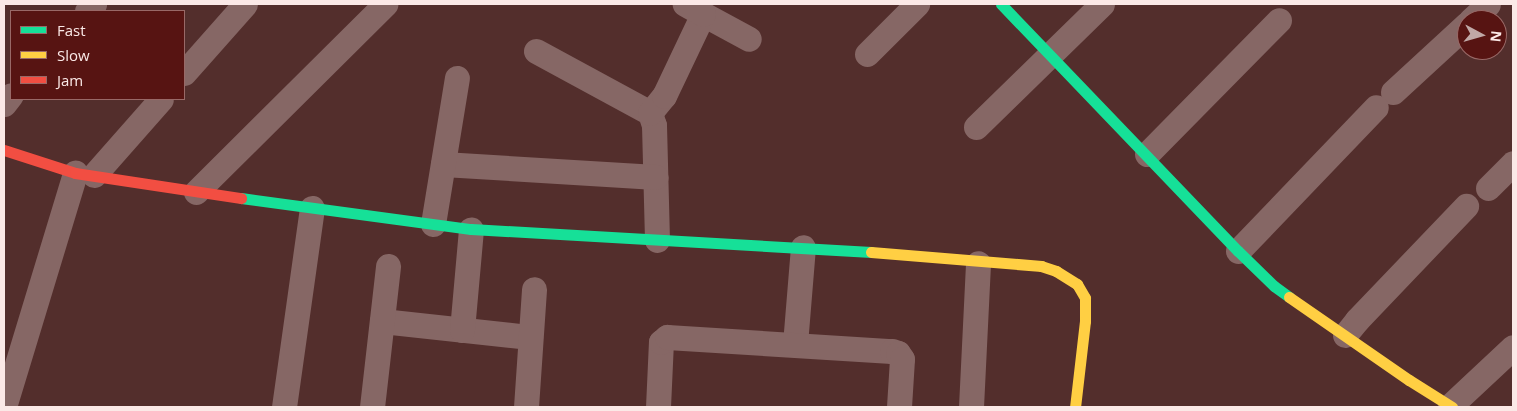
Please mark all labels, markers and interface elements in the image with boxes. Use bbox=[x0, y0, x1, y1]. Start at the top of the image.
legend bbox=[10, 10, 185, 100]
north arrow bbox=[1457, 10, 1507, 60]
text: Fast bbox=[57, 20, 86, 40]
text: N bbox=[1486, 30, 1506, 43]
text: Slow bbox=[57, 45, 90, 65]
text: Jam bbox=[57, 70, 83, 90]

